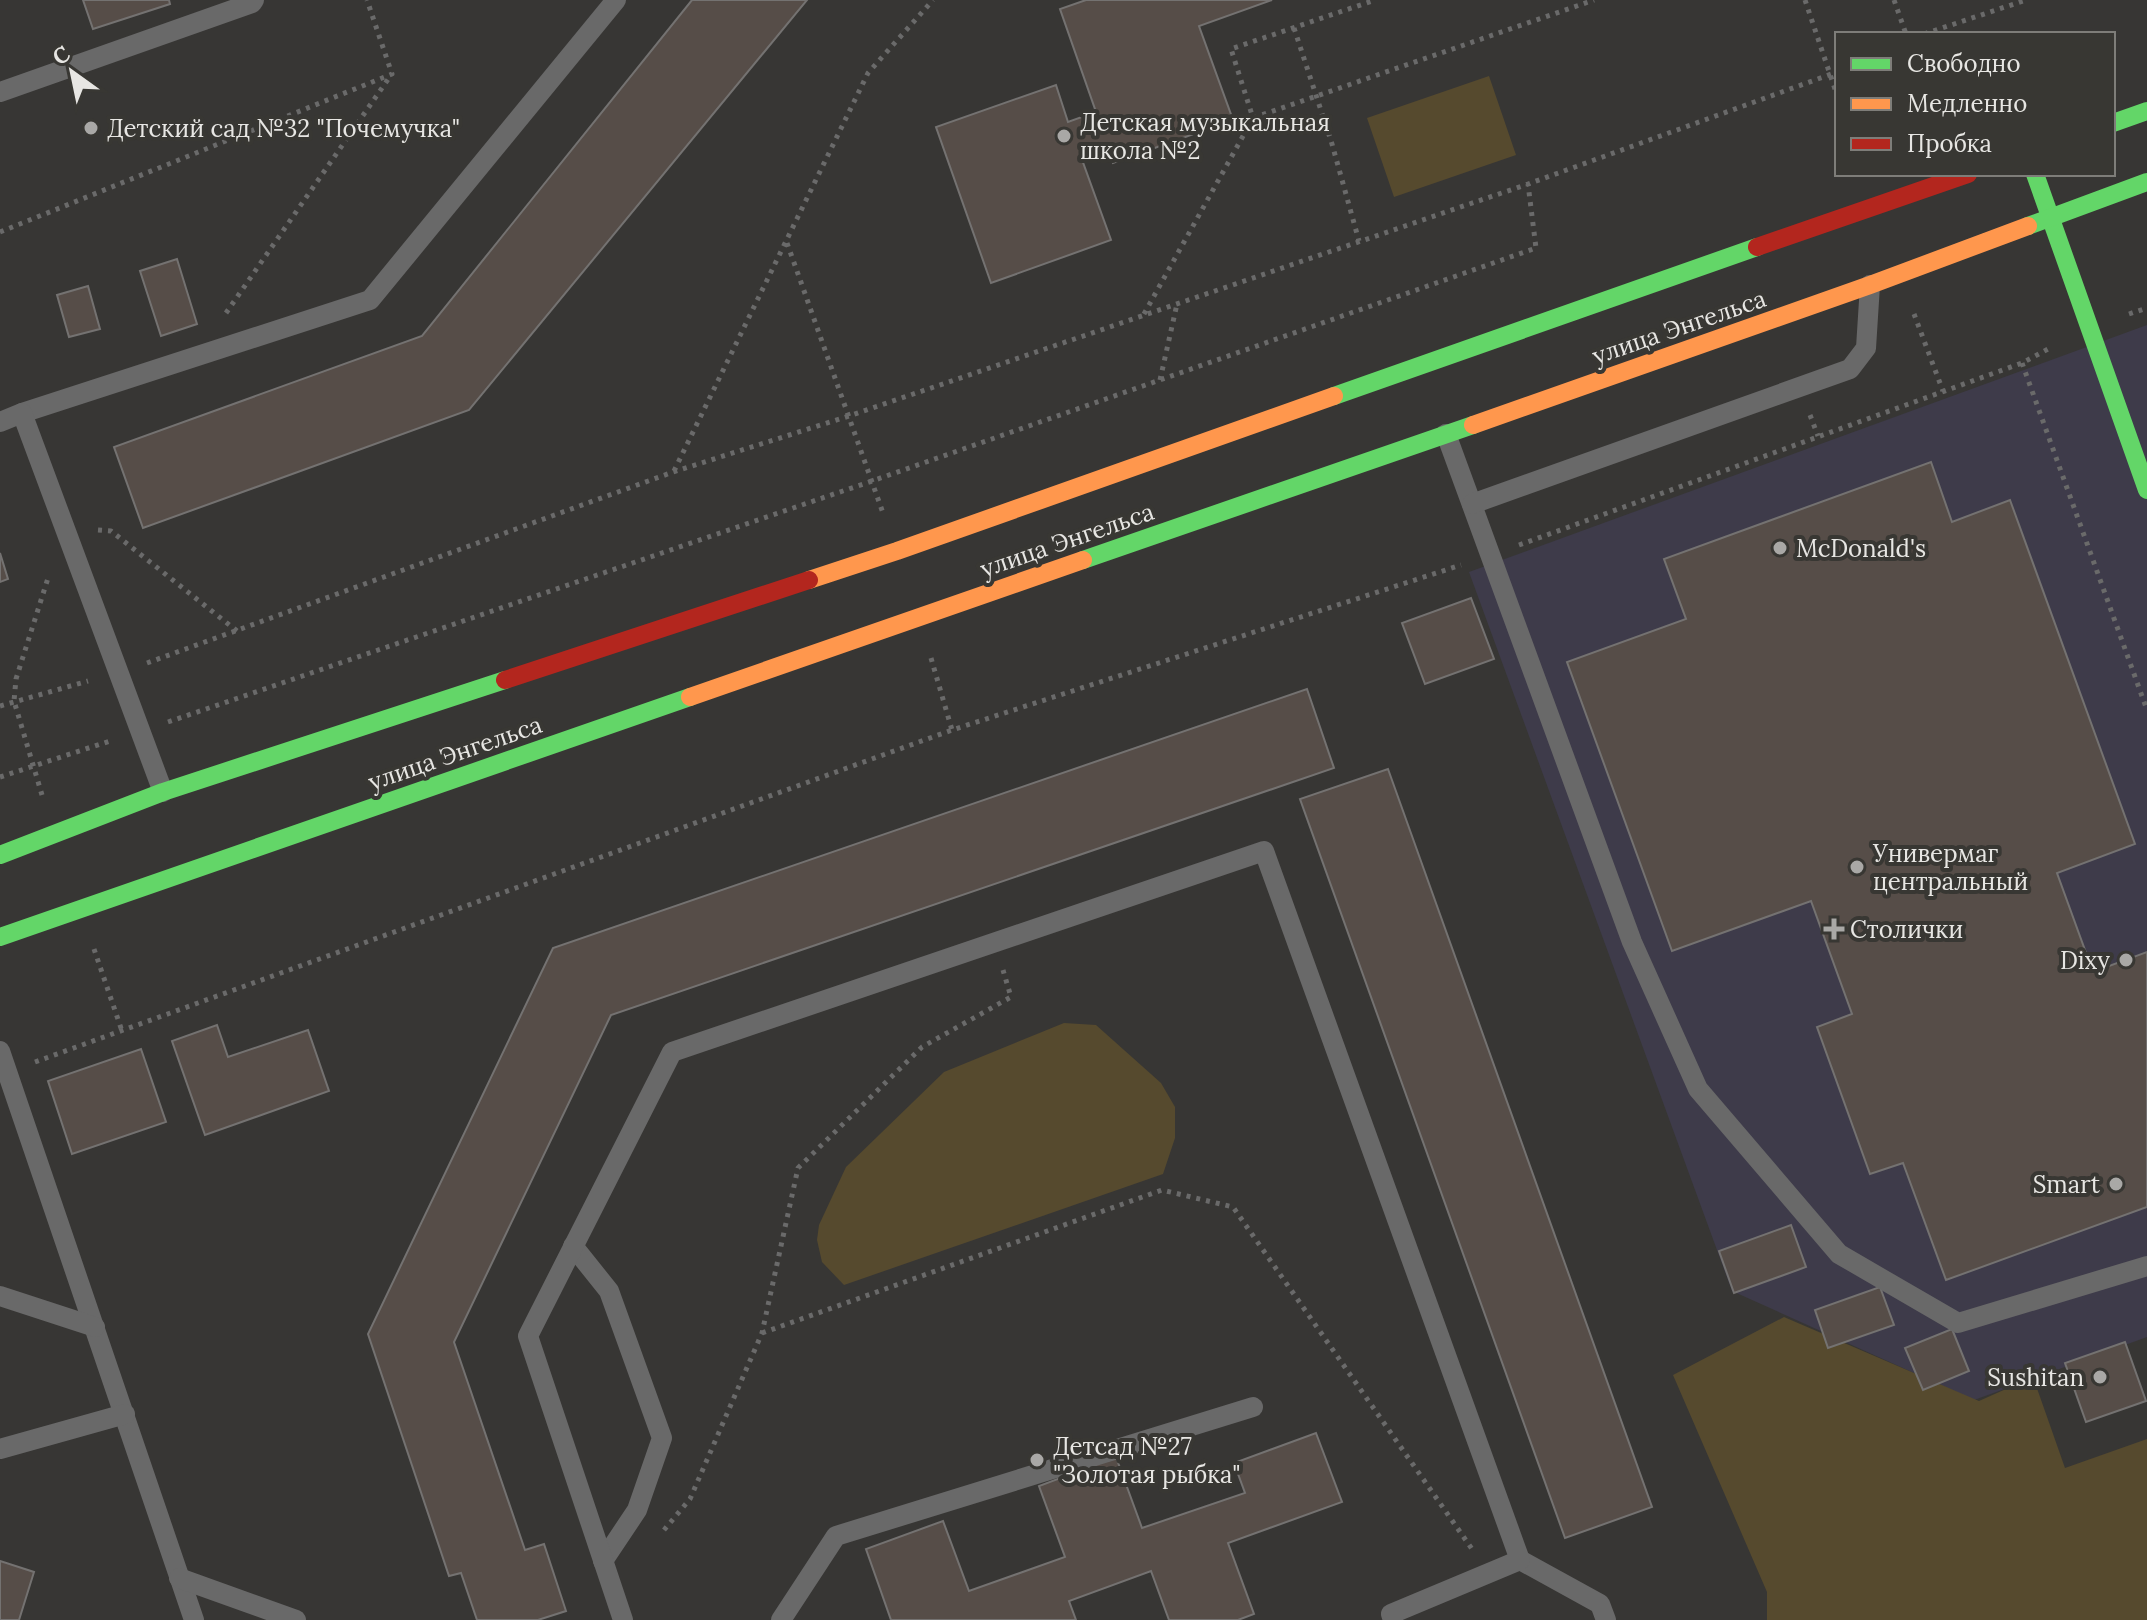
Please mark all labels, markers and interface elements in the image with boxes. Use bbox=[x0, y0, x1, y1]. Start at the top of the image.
north arrow bbox=[32, 32, 112, 112]
legend bbox=[1835, 32, 2115, 176]
text: С bbox=[47, 39, 75, 71]
text: Свободно bbox=[1907, 48, 2021, 79]
text: Медленно bbox=[1907, 88, 2027, 119]
place label: Детская музыкальная школа №2 bbox=[1080, 107, 1330, 166]
place label: Детский сад №32 "Почемучка" bbox=[107, 113, 460, 144]
marker: Детский сад №32 "Почемучка" bbox=[82, 119, 100, 137]
marker: Детская музыкальная школа №2 bbox=[1055, 127, 1073, 145]
text: Пробка bbox=[1907, 128, 1992, 159]
street label: улица Энгельса bbox=[1588, 283, 1770, 371]
street label: улица Энгельса bbox=[976, 496, 1158, 584]
place label: McDonald's bbox=[1796, 533, 1926, 564]
marker: McDonald's bbox=[1771, 539, 1789, 557]
street label: улица Энгельса bbox=[364, 709, 546, 797]
place label: Универмаг центральный bbox=[1872, 838, 2028, 897]
marker: Универмаг центральный bbox=[1848, 858, 1866, 876]
place label: Столички bbox=[1850, 914, 1963, 945]
marker: Столички bbox=[1825, 920, 1843, 938]
place label: Dixy bbox=[2060, 945, 2110, 976]
marker: Dixy bbox=[2117, 951, 2135, 969]
place label: Smart bbox=[2033, 1169, 2101, 1200]
marker: Smart bbox=[2107, 1175, 2125, 1193]
place label: Sushitan bbox=[1987, 1362, 2084, 1393]
marker: Sushitan bbox=[2091, 1368, 2109, 1386]
place label: Детсад №27 "Золотая рыбка" bbox=[1053, 1431, 1240, 1490]
marker: Детсад №27 "Золотая рыбка" bbox=[1028, 1451, 1046, 1469]

